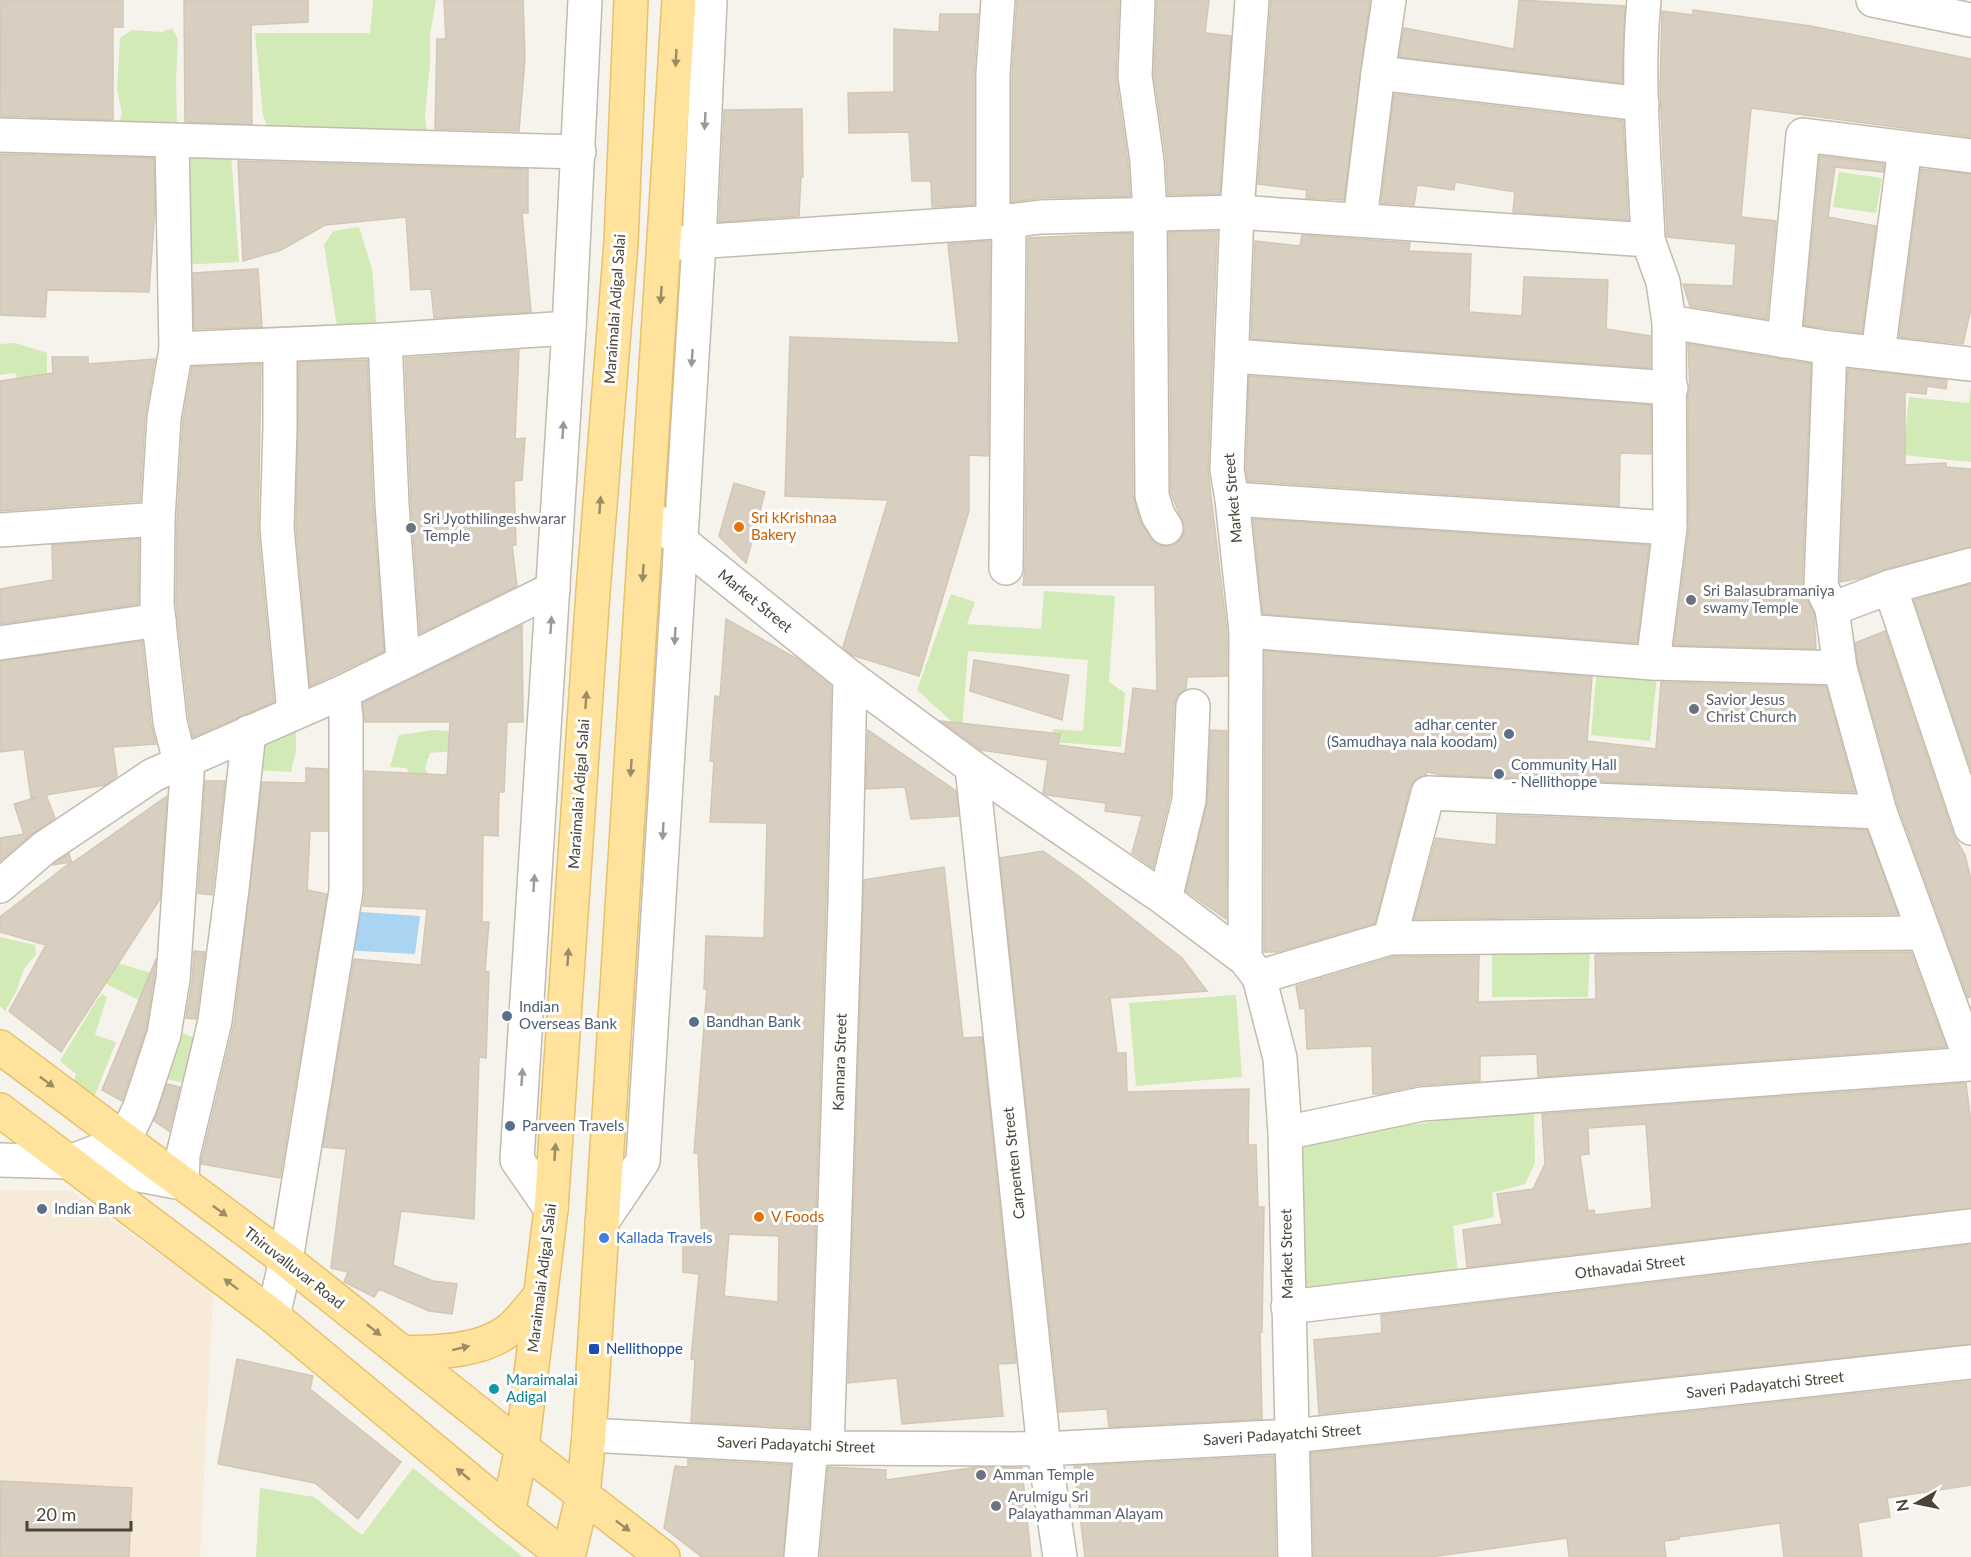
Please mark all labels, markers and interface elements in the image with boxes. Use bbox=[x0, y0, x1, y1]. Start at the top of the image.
one-way arrow bbox=[671, 49, 680, 68]
one-way arrow bbox=[700, 112, 709, 131]
street label: Maraimalai Adigal Salai bbox=[600, 233, 628, 384]
one-way arrow bbox=[656, 285, 666, 304]
one-way arrow bbox=[687, 349, 697, 368]
one-way arrow bbox=[558, 421, 568, 440]
street label: Market Street bbox=[1219, 452, 1245, 544]
one-way arrow bbox=[595, 496, 605, 515]
place label: Sri kKrishnaa Bakery bbox=[751, 508, 837, 543]
place label: Sri Jyothilingeshwarar Temple bbox=[423, 509, 567, 544]
marker: Sri kKrishnaa Bakery bbox=[732, 520, 746, 534]
marker: Sri Jyothilingeshwarar Temple bbox=[404, 521, 418, 535]
one-way arrow bbox=[639, 564, 648, 583]
street label: Market Street bbox=[715, 565, 797, 636]
place label: Sri Balasubramaniya swamy Temple bbox=[1703, 581, 1835, 616]
marker: Sri Balasubramaniya swamy Temple bbox=[1684, 593, 1698, 607]
one-way arrow bbox=[546, 616, 555, 635]
one-way arrow bbox=[670, 627, 679, 646]
one-way arrow bbox=[581, 690, 591, 709]
place label: Savior Jesus Christ Church bbox=[1706, 690, 1797, 725]
marker: Savior Jesus Christ Church bbox=[1687, 702, 1701, 716]
place label: adhar center (Samudhaya nala koodam) bbox=[1327, 715, 1498, 750]
street label: Maraimalai Adigal Salai bbox=[564, 718, 592, 869]
marker: adhar center (Samudhaya nala koodam) bbox=[1502, 727, 1516, 741]
place label: Community Hall - Nellithoppe bbox=[1511, 755, 1617, 790]
one-way arrow bbox=[626, 759, 635, 778]
marker: Community Hall - Nellithoppe bbox=[1492, 767, 1506, 781]
one-way arrow bbox=[658, 822, 667, 841]
one-way arrow bbox=[530, 873, 539, 892]
one-way arrow bbox=[563, 948, 573, 967]
place label: Indian Overseas Bank bbox=[519, 997, 617, 1032]
marker: Indian Overseas Bank bbox=[500, 1009, 514, 1023]
place label: Bandhan Bank bbox=[706, 1012, 801, 1030]
street label: Kannara Street bbox=[828, 1012, 850, 1111]
marker: Bandhan Bank bbox=[687, 1015, 701, 1029]
one-way arrow bbox=[517, 1068, 527, 1087]
one-way arrow bbox=[39, 1076, 54, 1088]
street label: Carpenten Street bbox=[998, 1106, 1028, 1220]
place label: Parveen Travels bbox=[522, 1116, 624, 1134]
marker: Parveen Travels bbox=[503, 1119, 517, 1133]
one-way arrow bbox=[550, 1142, 559, 1161]
place label: Indian Bank bbox=[54, 1199, 132, 1217]
marker: Indian Bank bbox=[35, 1202, 49, 1216]
street label: Maraimalai Adigal Salai bbox=[523, 1202, 559, 1353]
one-way arrow bbox=[212, 1205, 228, 1217]
place label: V Foods bbox=[771, 1207, 824, 1225]
street label: Market Street bbox=[1276, 1208, 1296, 1299]
marker: V Foods bbox=[752, 1210, 766, 1224]
street label: Thiruvalluvar Road bbox=[241, 1222, 348, 1312]
place label: Kallada Travels bbox=[616, 1228, 712, 1246]
marker: Kallada Travels bbox=[597, 1231, 611, 1245]
street label: Othavadai Street bbox=[1574, 1250, 1687, 1282]
one-way arrow bbox=[223, 1278, 239, 1290]
one-way arrow bbox=[367, 1324, 382, 1336]
place label: Nellithoppe bbox=[606, 1339, 683, 1357]
marker: Nellithoppe bbox=[587, 1342, 601, 1356]
one-way arrow bbox=[452, 1343, 471, 1353]
street label: Saveri Padayatchi Street bbox=[1685, 1367, 1845, 1401]
place label: Maraimalai Adigal bbox=[506, 1370, 578, 1405]
marker: Maraimalai Adigal bbox=[487, 1382, 501, 1396]
street label: Saveri Padayatchi Street bbox=[1202, 1419, 1362, 1449]
street label: Saveri Padayatchi Street bbox=[717, 1432, 876, 1456]
place label: Amman Temple bbox=[993, 1465, 1094, 1483]
one-way arrow bbox=[455, 1468, 471, 1481]
marker: Amman Temple bbox=[974, 1468, 988, 1482]
north arrow bbox=[1887, 1473, 1947, 1533]
place label: Arulmigu Sri Palayathamman Alayam bbox=[1008, 1487, 1163, 1522]
scale bar bbox=[27, 1494, 130, 1532]
text: N bbox=[1891, 1498, 1912, 1513]
marker: Arulmigu Sri Palayathamman Alayam bbox=[989, 1499, 1003, 1513]
text: 20 m bbox=[36, 1503, 76, 1525]
one-way arrow bbox=[616, 1520, 631, 1532]

